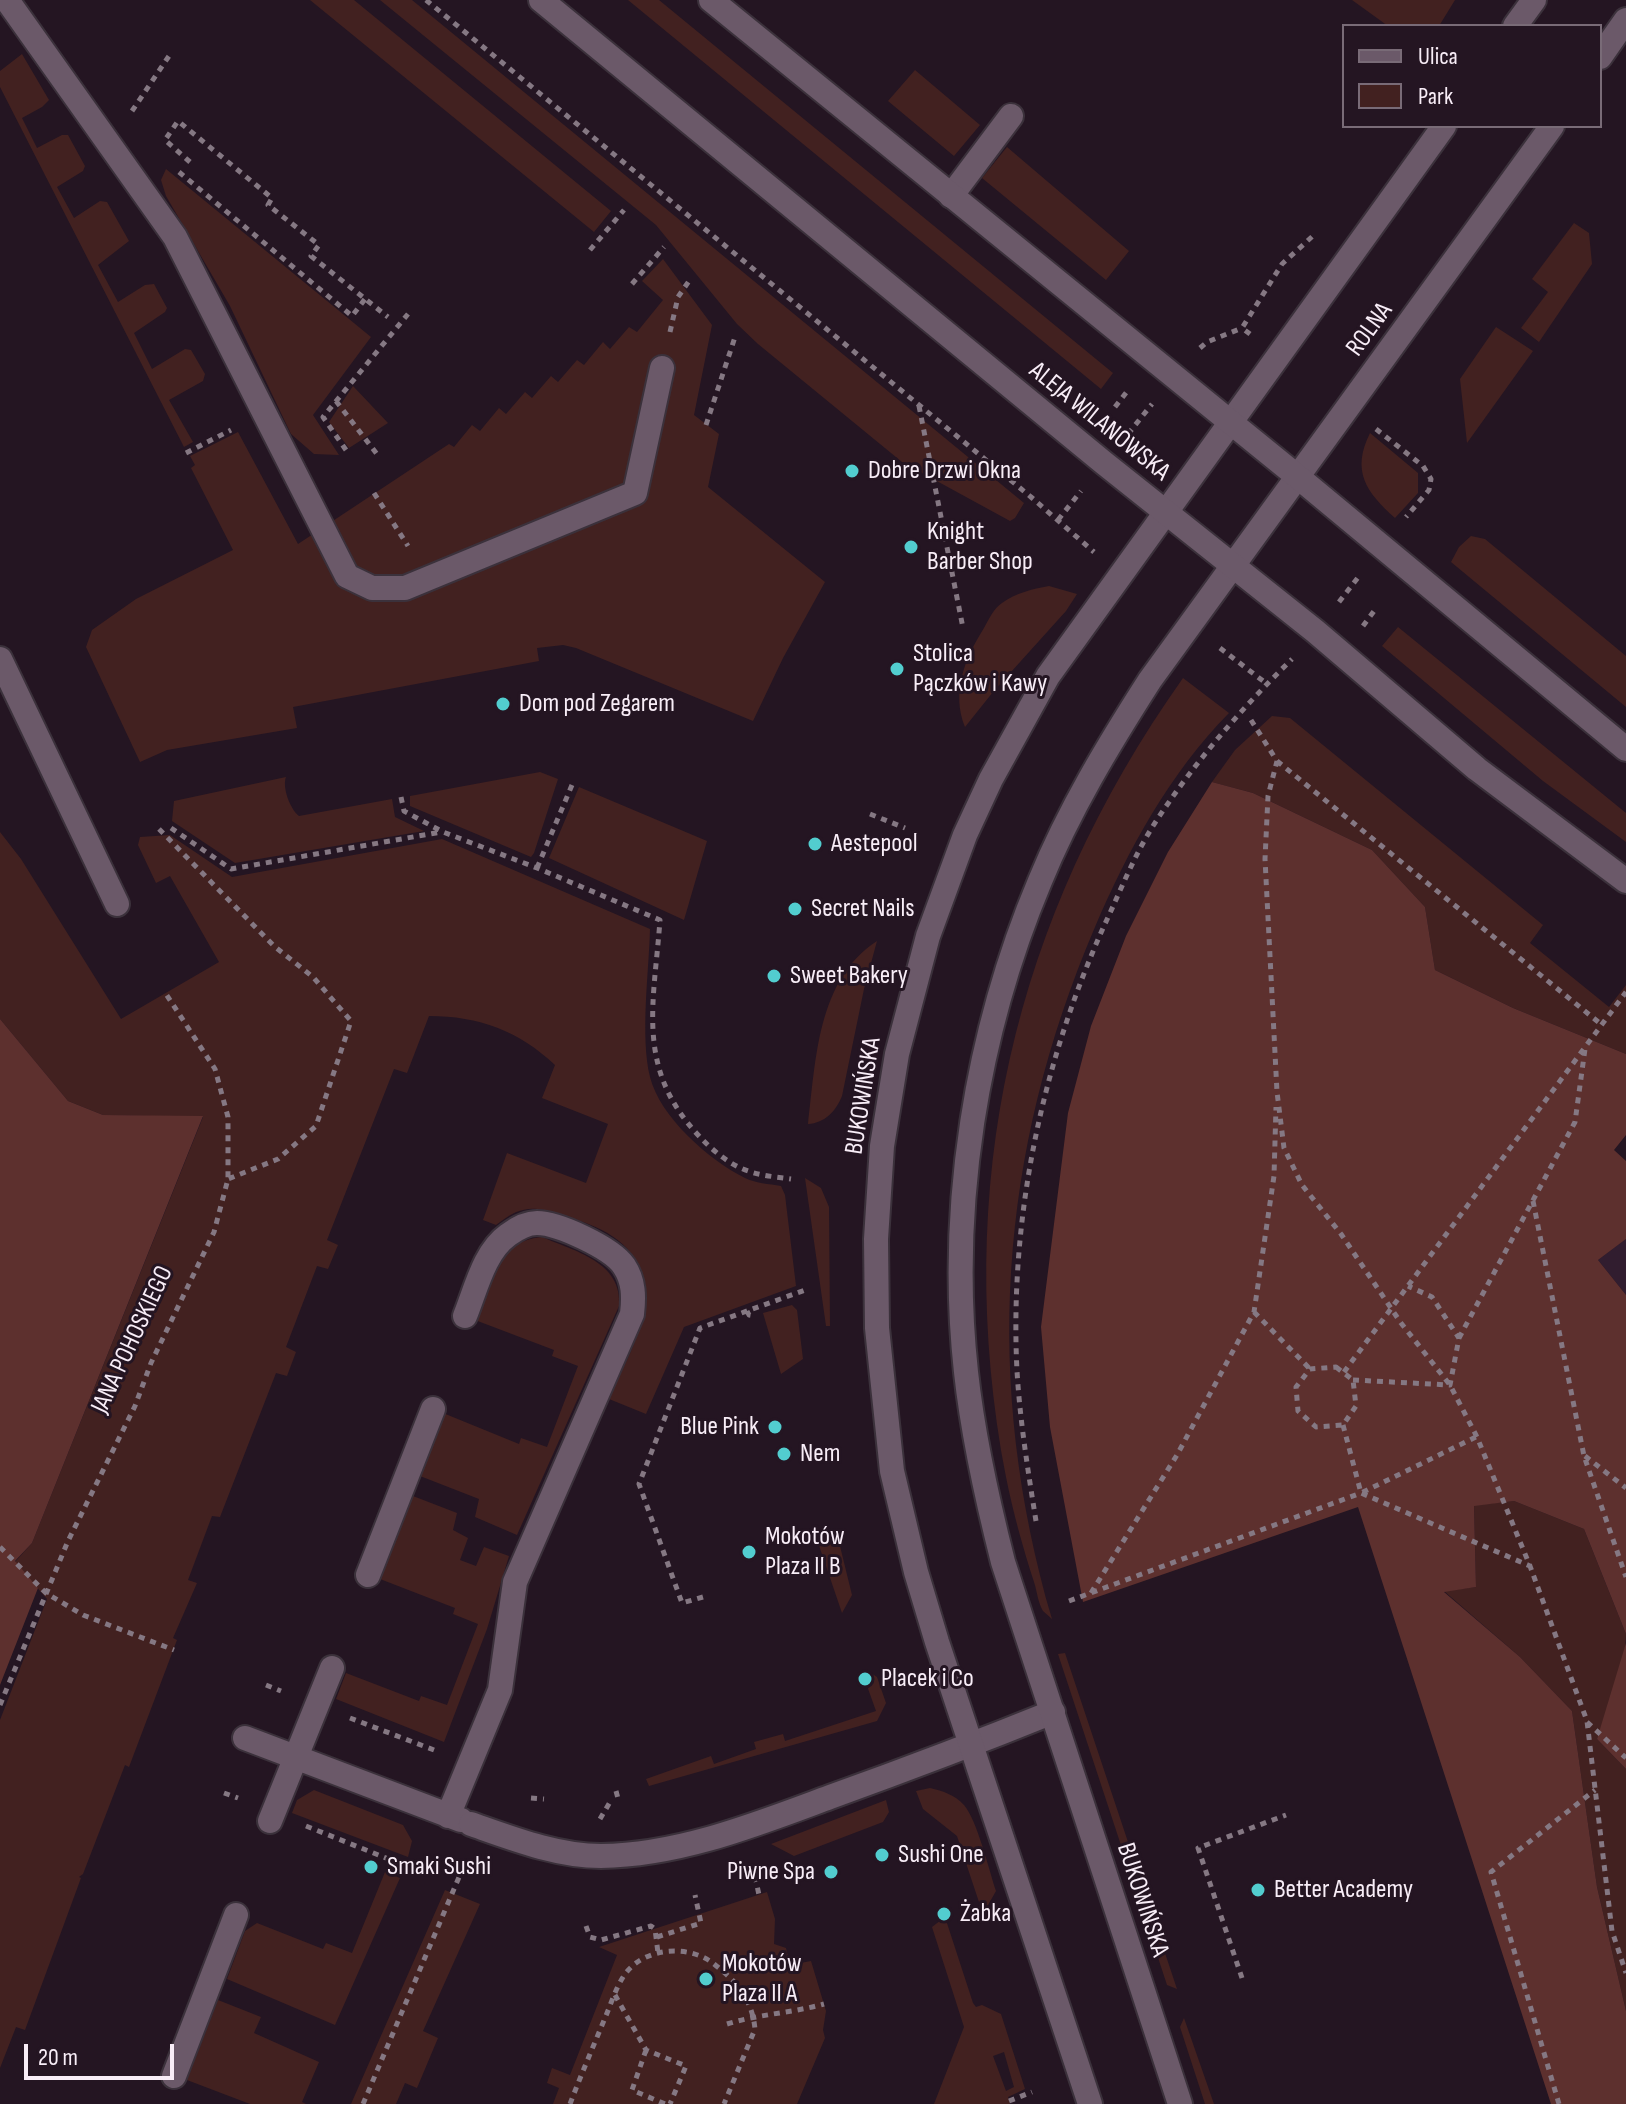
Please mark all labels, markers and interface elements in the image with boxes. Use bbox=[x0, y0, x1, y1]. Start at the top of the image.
legend bbox=[1342, 24, 1602, 128]
text: Ulica bbox=[1418, 42, 1458, 71]
text: Park bbox=[1418, 82, 1453, 111]
street label: ROLNA bbox=[1340, 297, 1400, 363]
street label: ALEJA WILANOWSKA bbox=[1022, 356, 1176, 488]
place label: Dobre Drzwi Okna bbox=[868, 455, 1021, 487]
marker: Dobre Drzwi Okna bbox=[843, 462, 861, 480]
place label: Knight Barber Shop bbox=[927, 516, 1033, 578]
marker: Knight Barber Shop bbox=[902, 538, 920, 556]
place label: Stolica Pączków i Kawy bbox=[913, 638, 1047, 700]
marker: Stolica Pączków i Kawy bbox=[888, 660, 906, 678]
place label: Dom pod Zegarem bbox=[519, 688, 675, 720]
marker: Dom pod Zegarem bbox=[494, 695, 512, 713]
place label: Aestepool bbox=[831, 828, 918, 860]
marker: Aestepool bbox=[806, 835, 824, 853]
place label: Secret Nails bbox=[811, 893, 915, 925]
marker: Secret Nails bbox=[786, 900, 804, 918]
place label: Sweet Bakery bbox=[790, 960, 908, 992]
marker: Sweet Bakery bbox=[765, 967, 783, 985]
street label: BUKOWIŃSKA bbox=[839, 1035, 889, 1157]
street label: JANA POHOSKIEGO bbox=[85, 1261, 181, 1419]
place label: Blue Pink bbox=[680, 1411, 759, 1443]
marker: Blue Pink bbox=[766, 1418, 784, 1436]
place label: Nem bbox=[800, 1438, 840, 1470]
marker: Nem bbox=[775, 1445, 793, 1463]
place label: Mokotów Plaza II B bbox=[765, 1521, 845, 1582]
marker: Mokotów Plaza II B bbox=[740, 1543, 758, 1561]
place label: Placek i Co bbox=[881, 1663, 974, 1695]
marker: Placek i Co bbox=[856, 1670, 874, 1688]
place label: Sushi One bbox=[898, 1839, 984, 1871]
street label: BUKOWIŃSKA bbox=[1109, 1839, 1175, 1961]
marker: Sushi One bbox=[873, 1846, 891, 1864]
place label: Smaki Sushi bbox=[387, 1851, 491, 1883]
place label: Piwne Spa bbox=[727, 1856, 815, 1888]
marker: Smaki Sushi bbox=[362, 1858, 380, 1876]
marker: Piwne Spa bbox=[822, 1863, 840, 1881]
place label: Better Academy bbox=[1274, 1874, 1413, 1906]
marker: Better Academy bbox=[1249, 1881, 1267, 1899]
place label: Żabka bbox=[960, 1898, 1011, 1930]
marker: Żabka bbox=[935, 1905, 953, 1923]
place label: Mokotów Plaza II A bbox=[722, 1948, 802, 2010]
marker: Mokotów Plaza II A bbox=[697, 1970, 715, 1988]
scale bar bbox=[28, 2028, 178, 2078]
text: 20 m bbox=[38, 2043, 78, 2072]

